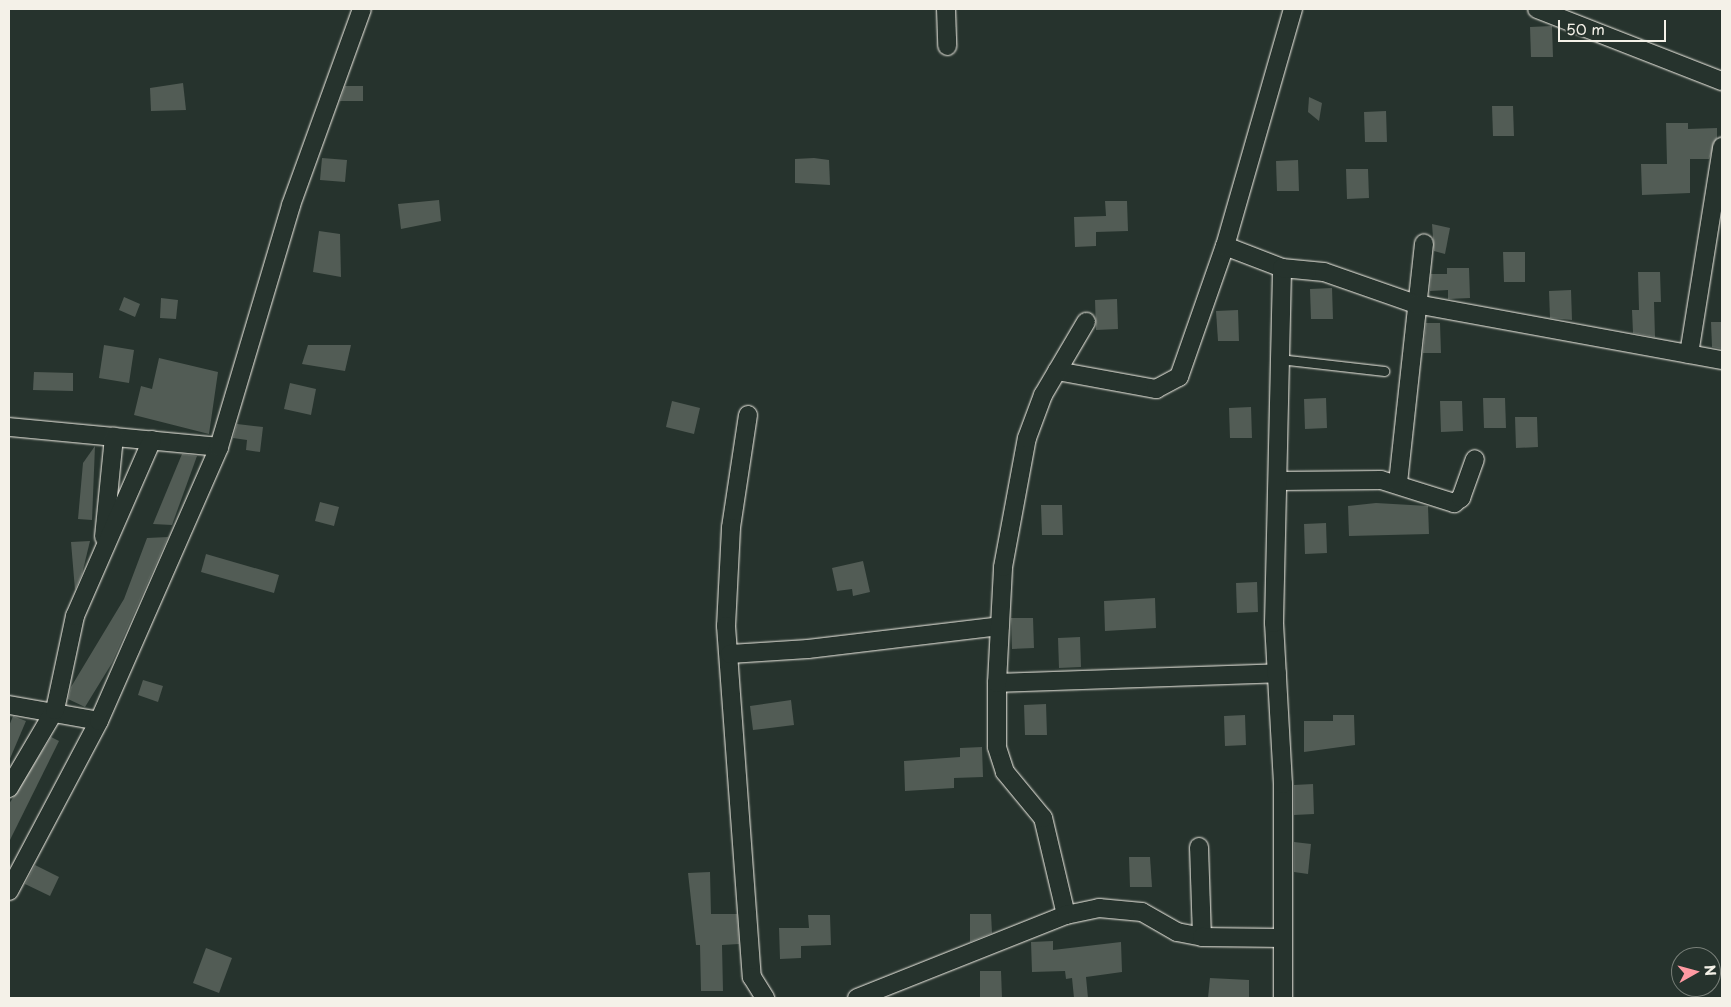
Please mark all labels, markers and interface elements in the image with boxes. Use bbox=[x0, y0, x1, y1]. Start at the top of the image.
scale bar bbox=[1561, 10, 1668, 42]
text: 50 m bbox=[1566, 17, 1605, 40]
north arrow bbox=[1671, 947, 1721, 997]
text: N bbox=[1699, 963, 1721, 977]

